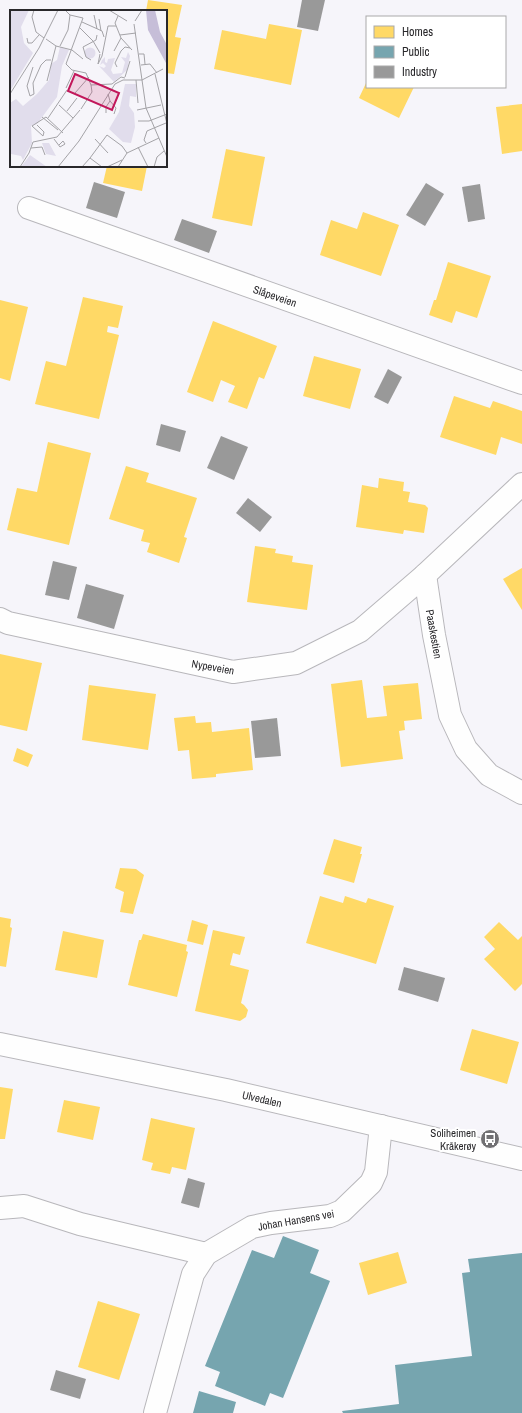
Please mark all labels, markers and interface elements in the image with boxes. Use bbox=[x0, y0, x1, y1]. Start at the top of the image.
inset map bbox=[10, 10, 167, 167]
legend bbox=[366, 16, 506, 88]
text: Homes bbox=[402, 24, 433, 40]
text: Public bbox=[402, 44, 429, 60]
text: Industry bbox=[402, 64, 437, 80]
street label: Slåpeveien bbox=[251, 282, 299, 310]
street label: Paaskestien bbox=[423, 608, 445, 660]
street label: Nypeveien bbox=[191, 656, 235, 678]
street label: Ulvedalen bbox=[241, 1088, 283, 1110]
place label: Soliheimen Kråkerøy bbox=[430, 1126, 476, 1153]
bus stop icon: Soliheimen Kråkerøy bbox=[479, 1128, 501, 1150]
street label: Johan Hansens vei bbox=[257, 1206, 335, 1234]

